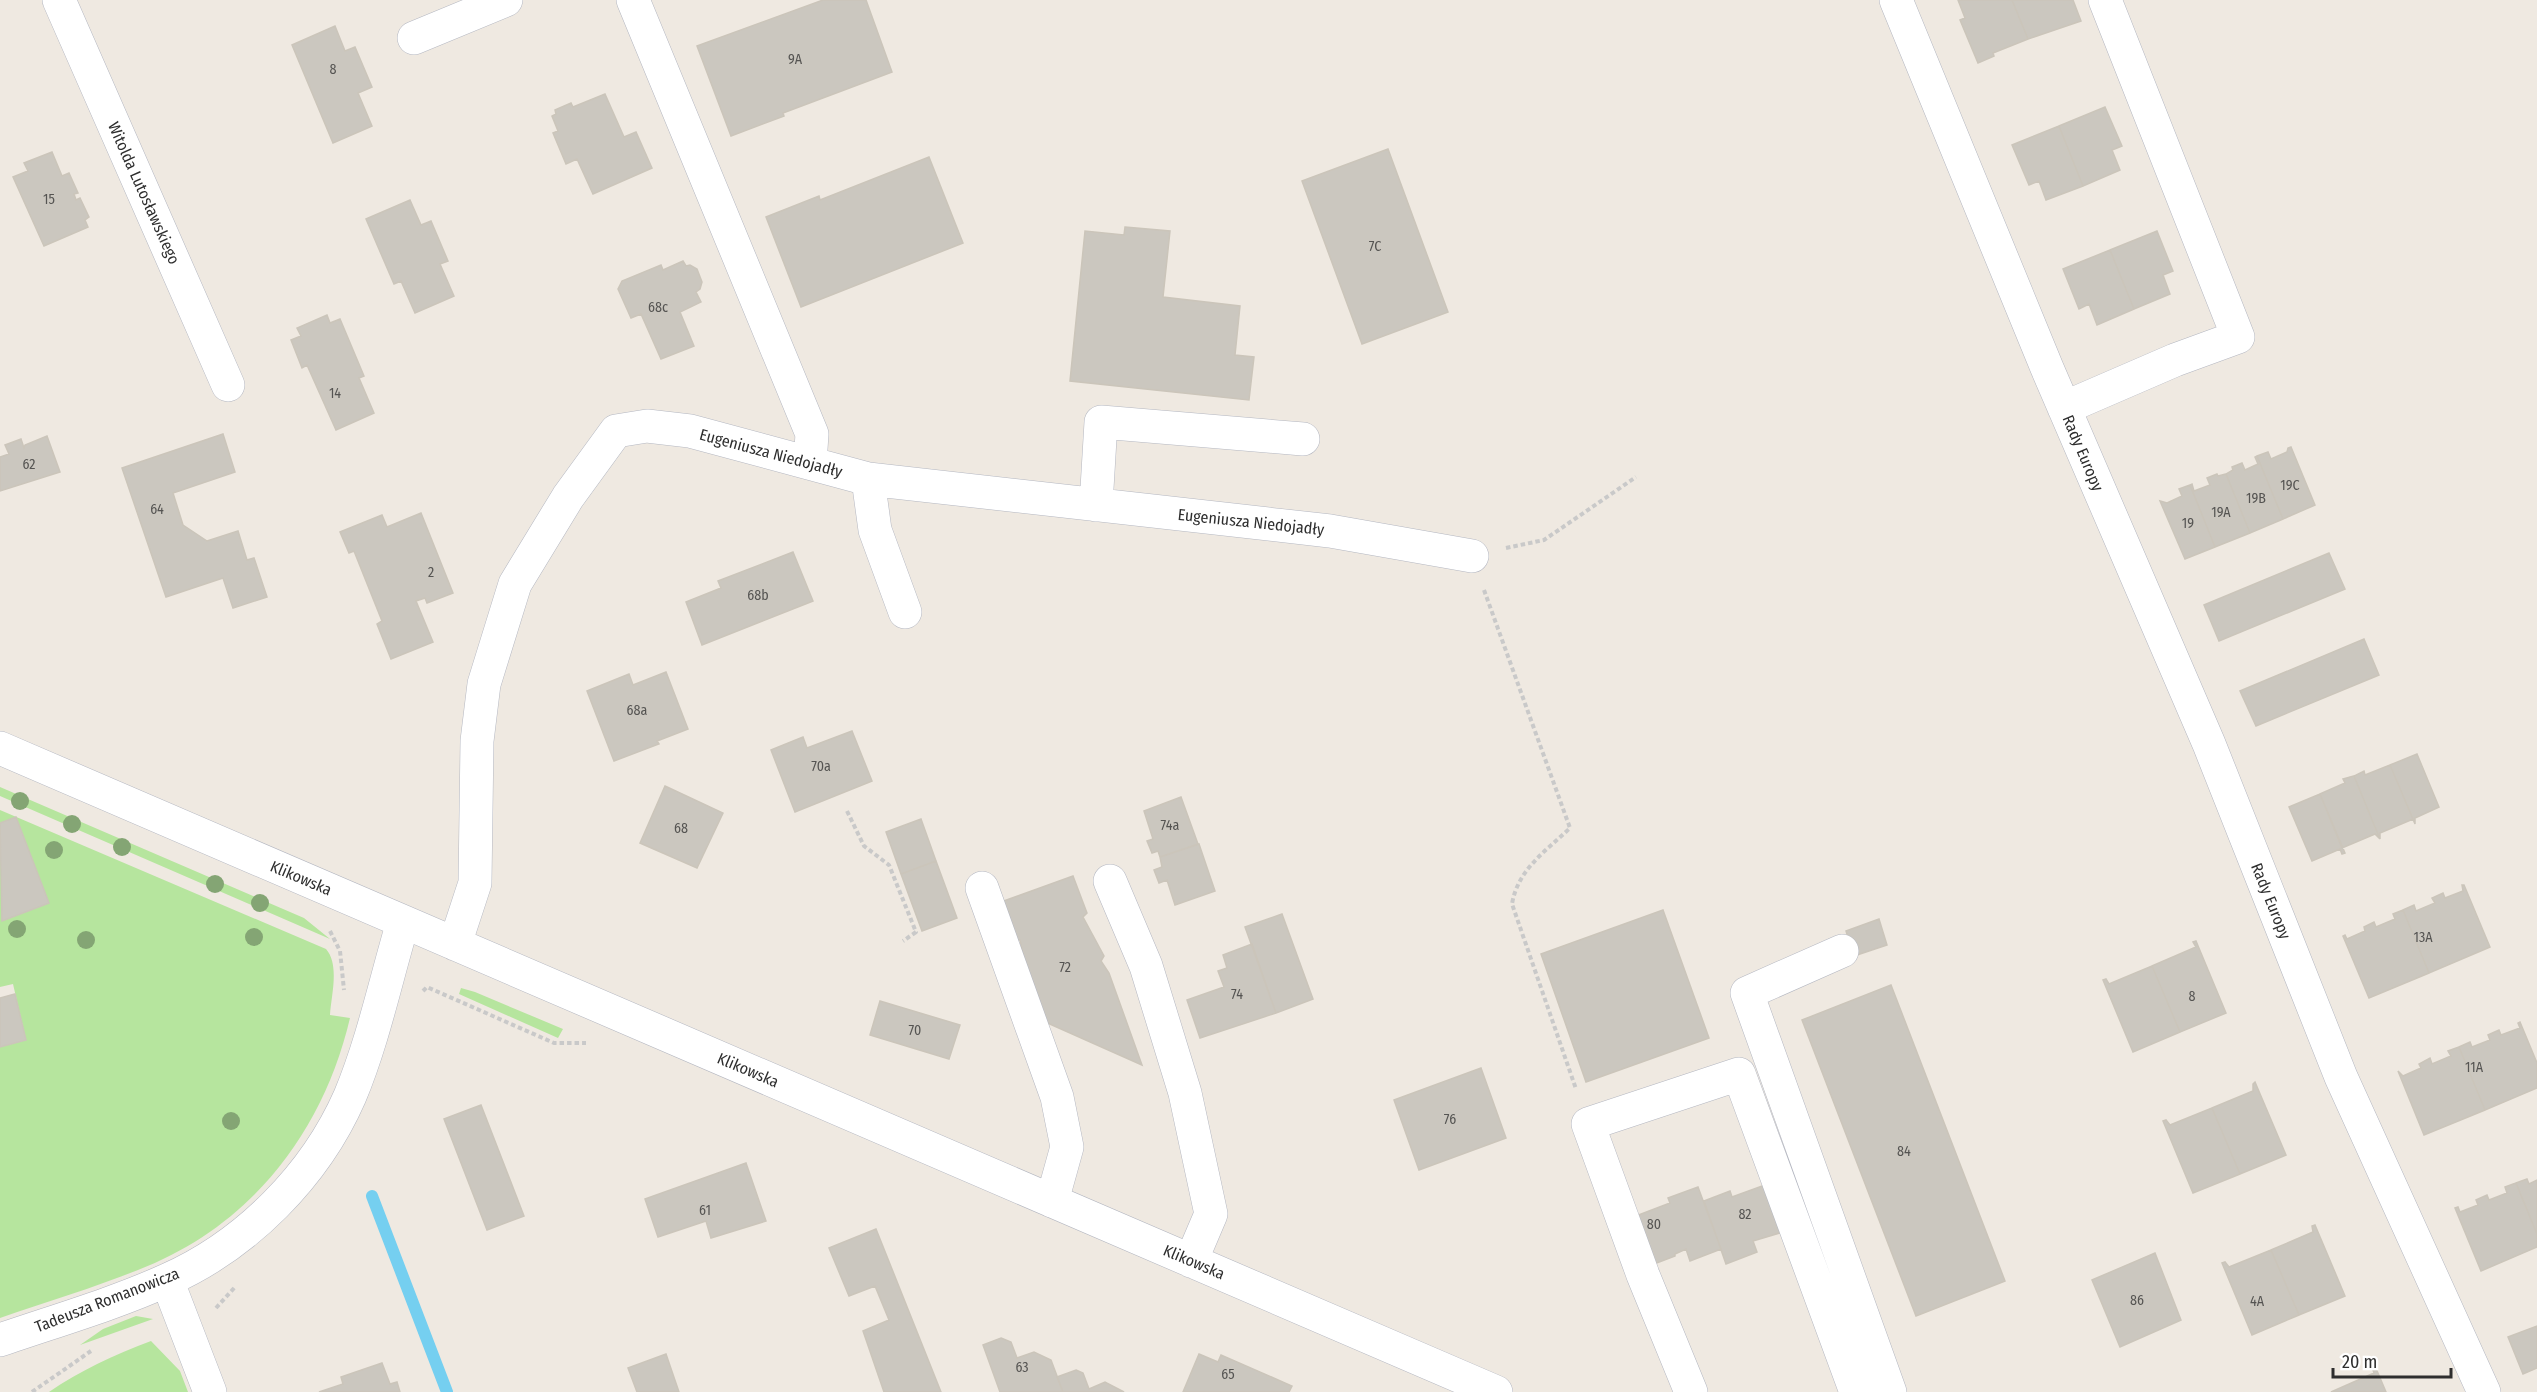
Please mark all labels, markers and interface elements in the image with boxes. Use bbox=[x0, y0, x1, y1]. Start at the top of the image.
house number: 9A bbox=[788, 51, 803, 68]
house number: 8 bbox=[330, 61, 337, 78]
street label: Witolda Lutosławskiego bbox=[104, 119, 184, 267]
house number: 15 bbox=[43, 191, 55, 208]
house number: 7C bbox=[1369, 238, 1381, 255]
house number: 68c bbox=[648, 299, 668, 316]
house number: 14 bbox=[329, 385, 341, 402]
street label: Rady Europy bbox=[2059, 412, 2108, 495]
street label: Eugeniusza Niedojadły bbox=[698, 425, 845, 481]
house number: 62 bbox=[23, 456, 36, 473]
house number: 19C bbox=[2280, 477, 2300, 494]
house number: 19B bbox=[2246, 490, 2266, 507]
house number: 64 bbox=[150, 501, 164, 518]
house number: 19A bbox=[2211, 504, 2231, 521]
street label: Eugeniusza Niedojadły bbox=[1177, 505, 1326, 539]
house number: 19 bbox=[2182, 515, 2194, 532]
house number: 2 bbox=[428, 564, 434, 581]
house number: 68b bbox=[747, 587, 769, 604]
house number: 68a bbox=[627, 702, 648, 719]
house number: 70a bbox=[811, 758, 831, 775]
house number: 74a bbox=[1161, 817, 1180, 834]
house number: 68 bbox=[674, 820, 688, 837]
street label: Klikowska bbox=[267, 857, 335, 899]
street label: Rady Europy bbox=[2247, 860, 2295, 943]
house number: 13A bbox=[2413, 929, 2433, 946]
house number: 72 bbox=[1059, 959, 1071, 976]
house number: 74 bbox=[1231, 986, 1243, 1003]
house number: 8 bbox=[2189, 988, 2196, 1005]
house number: 70 bbox=[909, 1022, 921, 1039]
street label: Klikowska bbox=[714, 1049, 782, 1091]
house number: 11A bbox=[2465, 1059, 2484, 1076]
house number: 76 bbox=[1444, 1111, 1456, 1128]
house number: 84 bbox=[1897, 1143, 1911, 1160]
house number: 61 bbox=[699, 1202, 711, 1219]
house number: 82 bbox=[1738, 1206, 1752, 1223]
house number: 80 bbox=[1647, 1216, 1661, 1233]
street label: Klikowska bbox=[1160, 1241, 1228, 1283]
street label: Tadeusza Romanowicza bbox=[32, 1264, 182, 1336]
house number: 86 bbox=[2130, 1292, 2144, 1309]
house number: 4A bbox=[2250, 1293, 2265, 1310]
scale bar bbox=[2333, 1341, 2452, 1379]
text: 20 m bbox=[2342, 1351, 2377, 1373]
house number: 63 bbox=[1015, 1359, 1029, 1376]
house number: 65 bbox=[1221, 1366, 1235, 1383]

